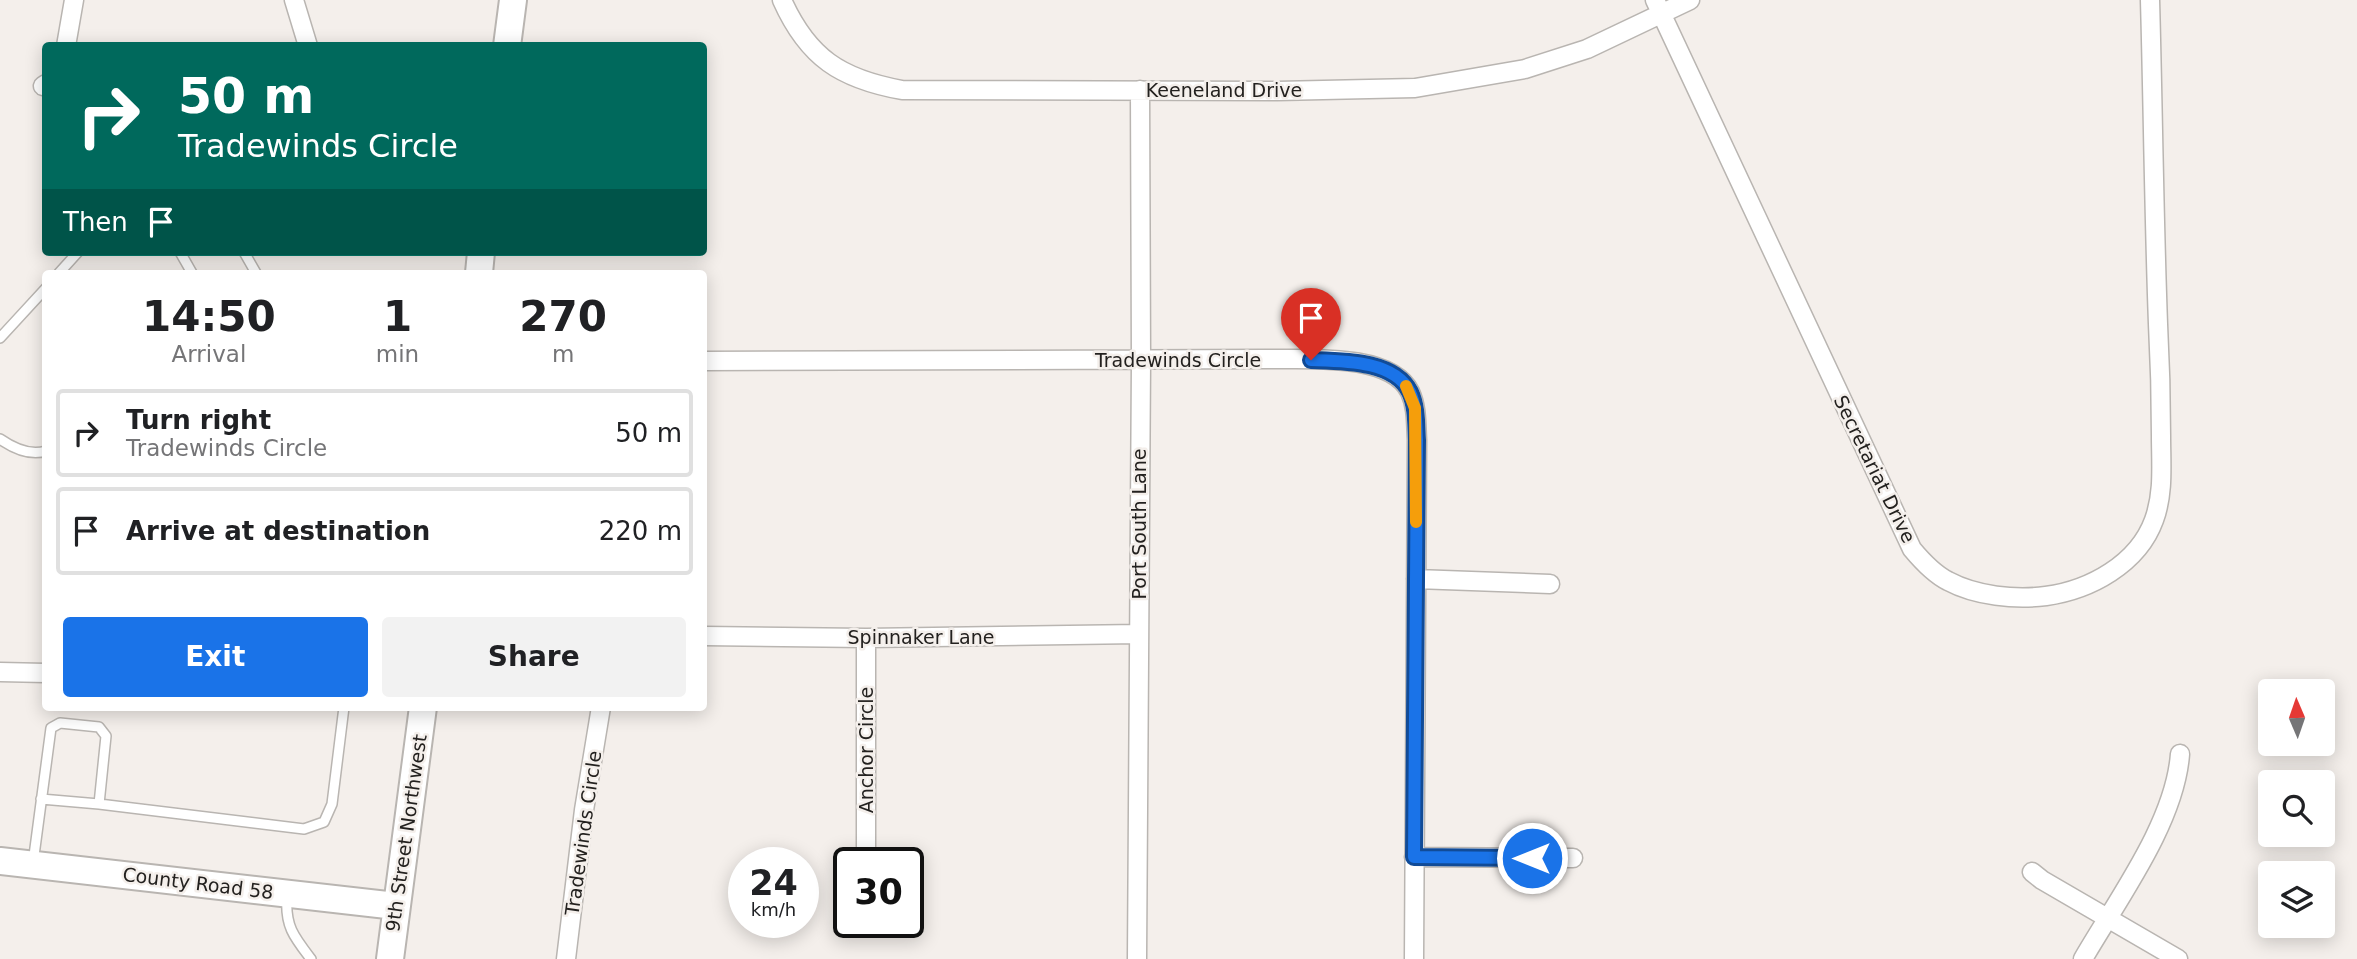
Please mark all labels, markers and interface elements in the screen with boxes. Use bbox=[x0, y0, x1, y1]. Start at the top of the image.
text: 50 m bbox=[178, 68, 314, 125]
icon: right bbox=[63, 70, 154, 161]
street label: Keeneland Drive bbox=[1146, 79, 1302, 101]
text: Tradewinds Circle bbox=[178, 127, 458, 165]
icon: arrive bbox=[142, 203, 180, 241]
text: Then bbox=[63, 207, 128, 237]
pin bbox=[1281, 288, 1341, 360]
text: 14:50 bbox=[142, 292, 276, 341]
text: 1 bbox=[383, 292, 412, 341]
text: 270 bbox=[519, 292, 607, 341]
icon: arrive bbox=[1292, 299, 1330, 337]
text: Arrival bbox=[172, 341, 246, 367]
text: min bbox=[376, 341, 419, 367]
text: m bbox=[552, 341, 574, 367]
street label: Tradewinds Circle bbox=[1094, 349, 1261, 371]
street label: Secretariat Drive bbox=[1830, 392, 1920, 546]
text: Turn right bbox=[126, 405, 271, 435]
icon: right bbox=[67, 414, 105, 452]
text: 50 m bbox=[615, 418, 682, 448]
text: Tradewinds Circle bbox=[126, 435, 327, 461]
street label: Port South Lane bbox=[1128, 449, 1150, 599]
icon: arrive bbox=[67, 512, 105, 550]
text: Arrive at destination bbox=[126, 516, 430, 546]
text: 220 m bbox=[599, 516, 682, 546]
button: Exit bbox=[63, 617, 368, 697]
button: Share bbox=[382, 617, 686, 697]
street label: Spinnaker Lane bbox=[848, 626, 994, 648]
north arrow bbox=[2258, 679, 2334, 756]
map controls bbox=[2258, 679, 2335, 938]
street label: Anchor Circle bbox=[855, 687, 877, 813]
street label: 9th Street Northwest bbox=[381, 733, 431, 933]
street label: Tradewinds Circle bbox=[560, 749, 605, 918]
button: search bbox=[2258, 770, 2335, 847]
position arrow bbox=[1495, 821, 1569, 895]
speed limit sign: 30 bbox=[833, 847, 924, 938]
button: layers bbox=[2258, 861, 2335, 938]
street label: County Road 58 bbox=[121, 863, 275, 903]
text: 24 bbox=[749, 863, 798, 903]
text: km/h bbox=[751, 899, 796, 920]

